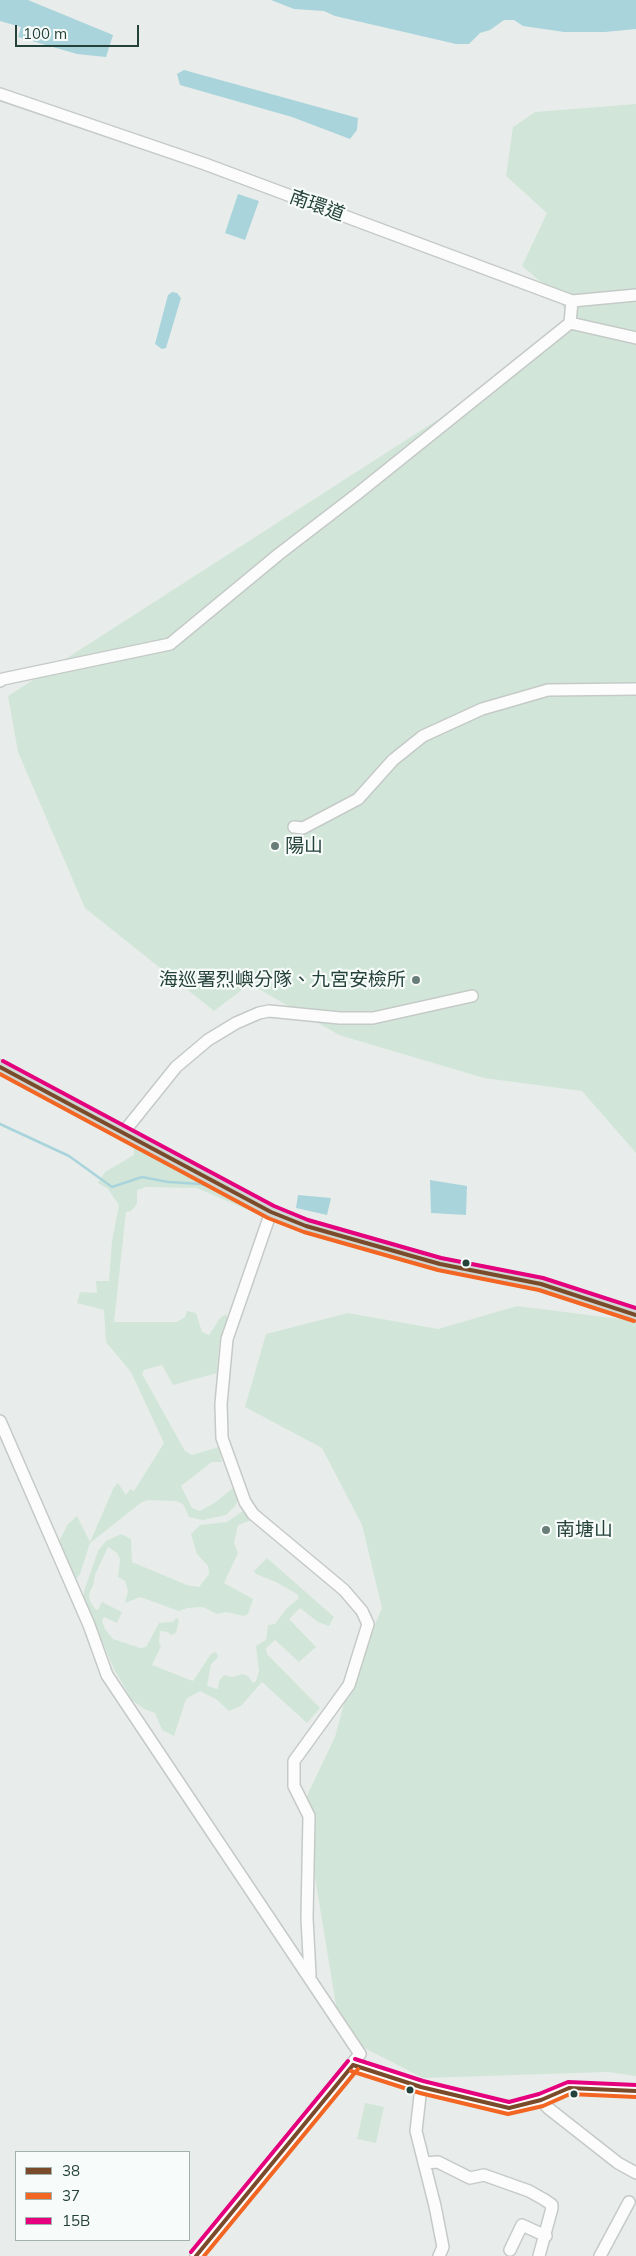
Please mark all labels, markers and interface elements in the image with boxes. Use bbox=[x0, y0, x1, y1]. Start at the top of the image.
scale bar bbox=[18, 15, 141, 47]
text: 100 m bbox=[23, 24, 67, 43]
street label: 南環道 bbox=[286, 186, 348, 226]
place label: 陽山 bbox=[285, 835, 323, 857]
marker: 陽山 bbox=[269, 840, 281, 852]
place label: 海巡署烈嶼分隊、九宮安檢所 bbox=[159, 969, 406, 991]
marker: 海巡署烈嶼分隊、九宮安檢所 bbox=[410, 974, 422, 986]
unlabelled marker bbox=[461, 1258, 471, 1268]
place label: 南塘山 bbox=[556, 1519, 613, 1541]
marker: 南塘山 bbox=[540, 1524, 552, 1536]
unlabelled marker bbox=[405, 2085, 415, 2095]
unlabelled marker bbox=[569, 2089, 579, 2099]
legend bbox=[15, 2151, 190, 2241]
text: 38 bbox=[62, 2161, 80, 2180]
text: 37 bbox=[62, 2186, 80, 2205]
text: 15B bbox=[62, 2211, 90, 2230]

